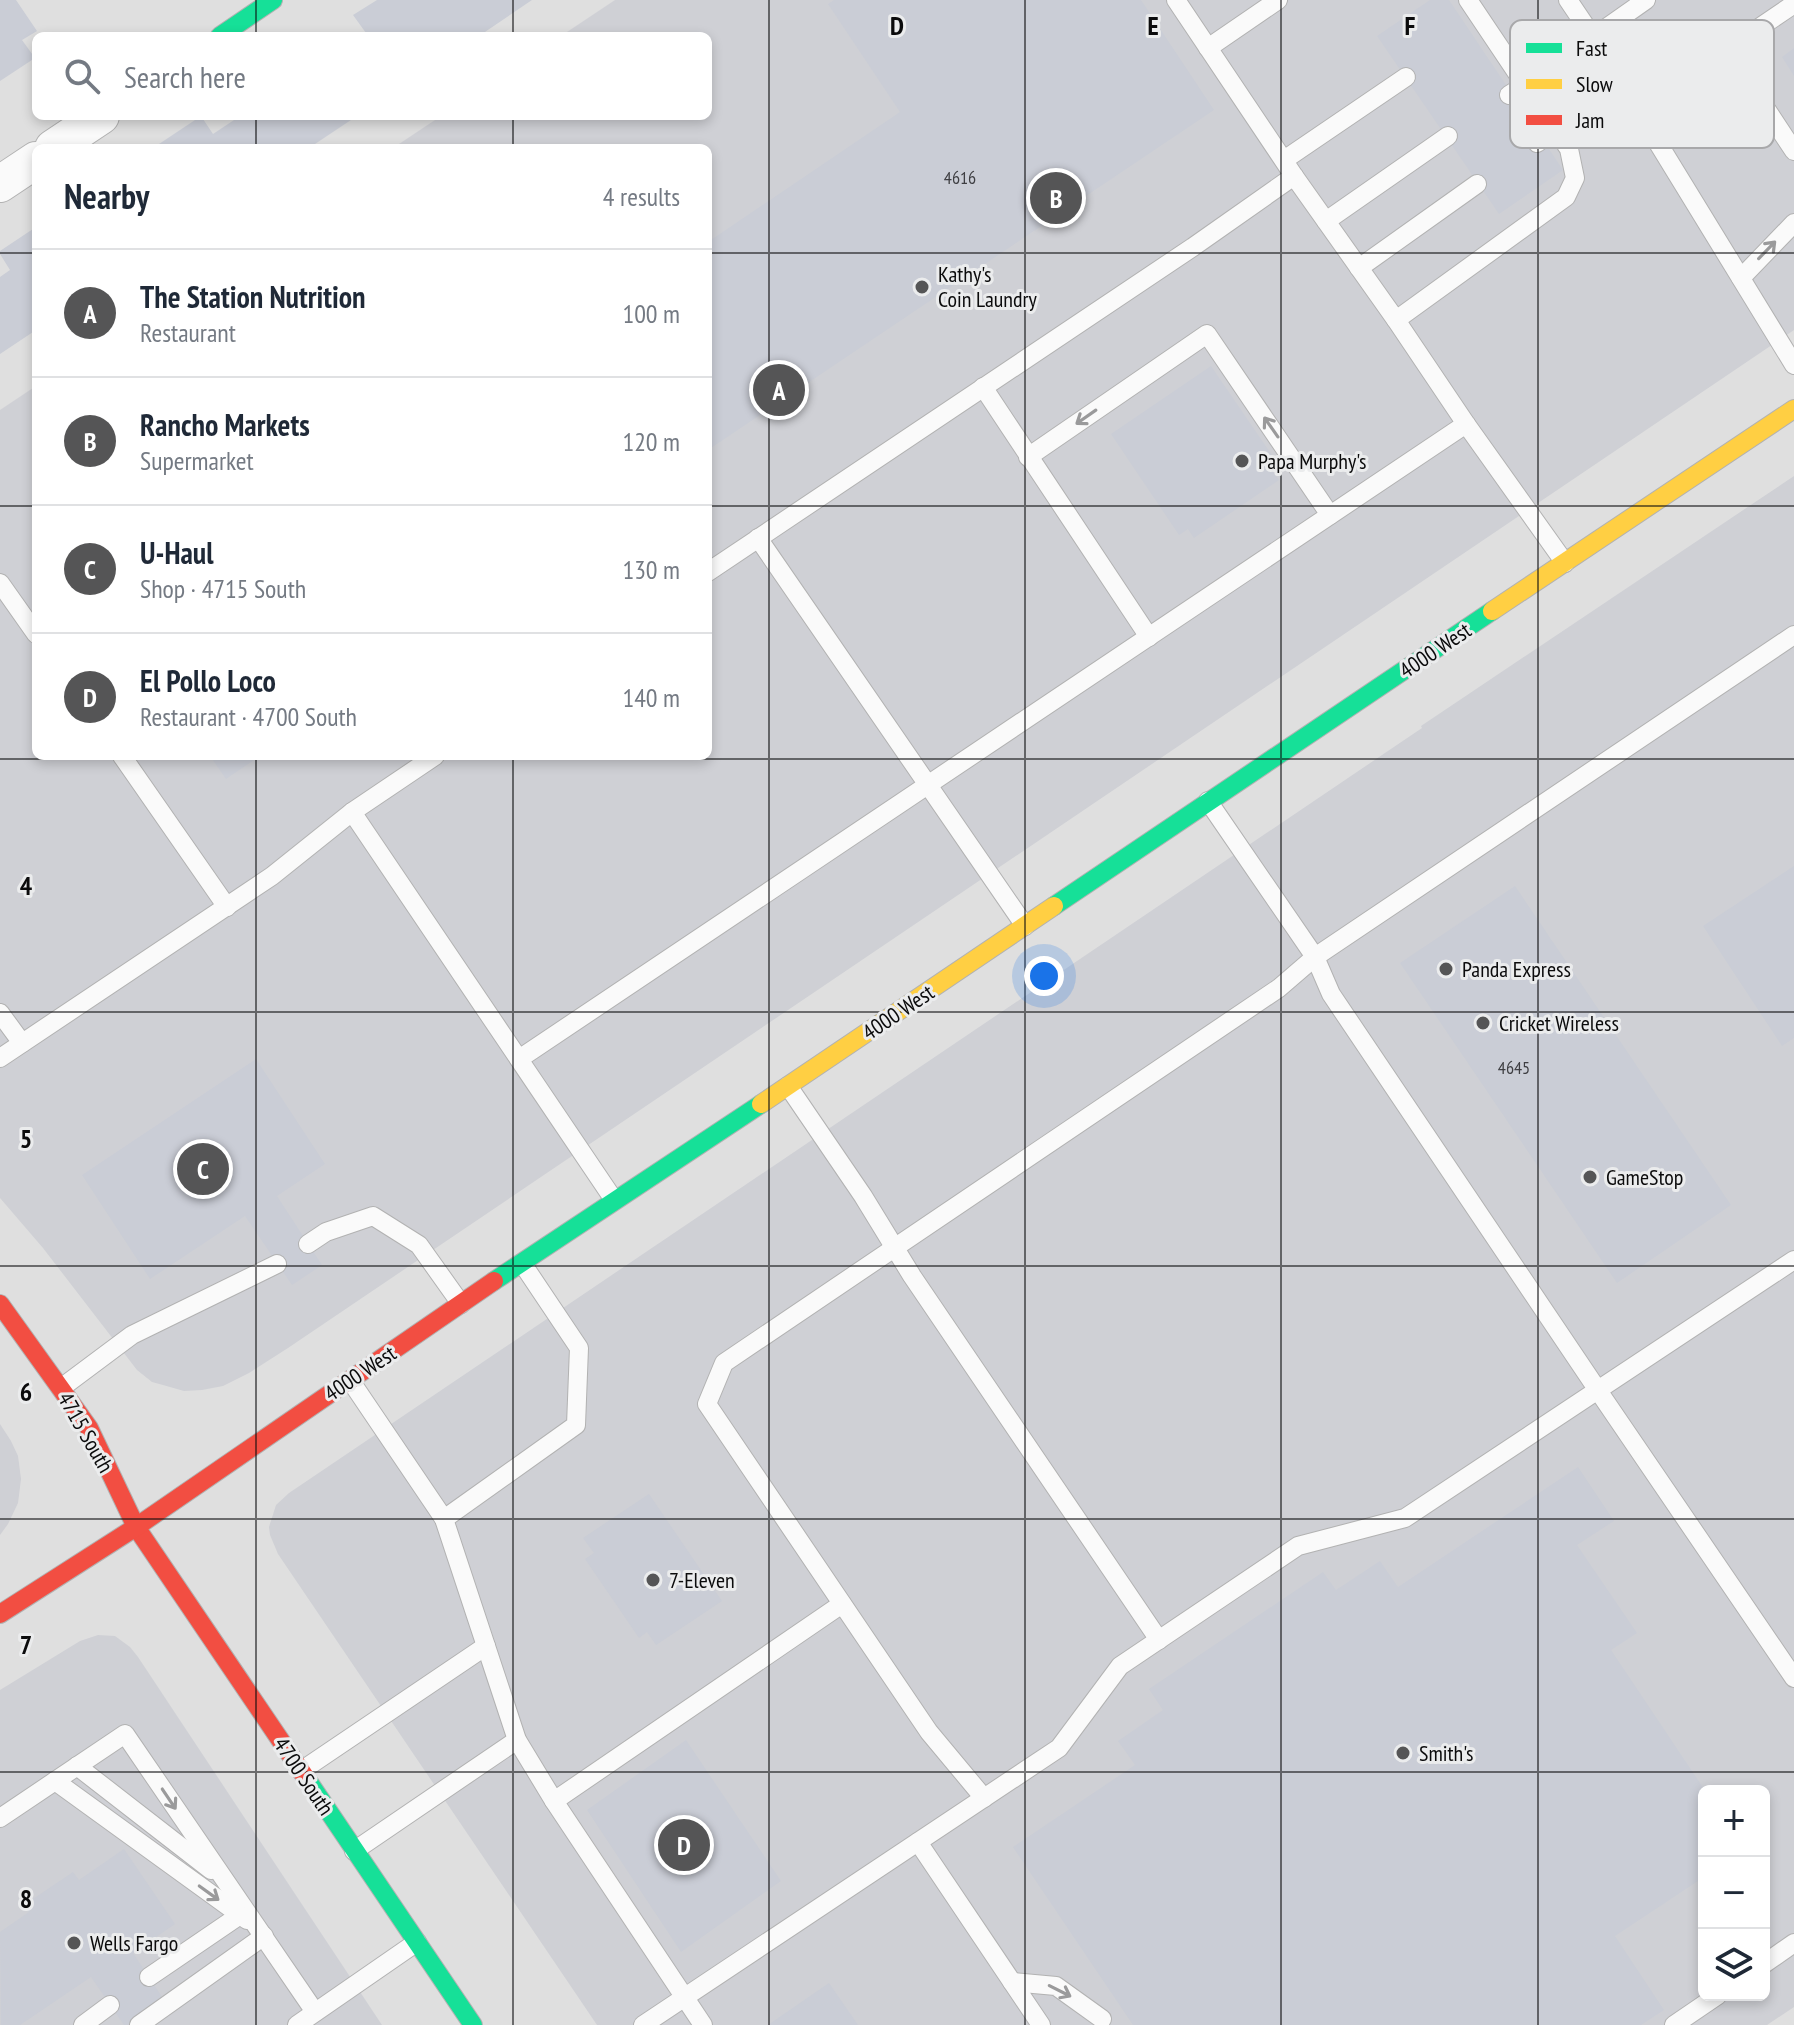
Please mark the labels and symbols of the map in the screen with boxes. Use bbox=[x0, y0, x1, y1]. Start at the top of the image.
text: D bbox=[890, 9, 904, 42]
text: E bbox=[1147, 9, 1159, 42]
text: F bbox=[1405, 9, 1416, 42]
legend bbox=[1510, 20, 1774, 148]
text: Fast bbox=[1576, 34, 1607, 62]
text: Slow bbox=[1576, 70, 1613, 98]
text: Jam bbox=[1575, 106, 1604, 134]
house number: 4616 bbox=[944, 166, 976, 189]
pin: B bbox=[1030, 168, 1082, 228]
one-way arrow bbox=[1758, 240, 1777, 260]
place label: Kathy's Coin Laundry bbox=[938, 260, 1037, 313]
marker: Kathy's Coin Laundry bbox=[913, 278, 931, 296]
pin: A bbox=[753, 360, 805, 420]
one-way arrow bbox=[1076, 409, 1098, 425]
one-way arrow bbox=[1263, 416, 1280, 438]
place label: Papa Murphy's bbox=[1258, 447, 1367, 475]
marker: Papa Murphy's bbox=[1233, 452, 1251, 470]
street label: 4000 West bbox=[1394, 616, 1476, 684]
text: 4 bbox=[20, 869, 33, 902]
place label: Panda Express bbox=[1462, 955, 1571, 983]
your location bbox=[1024, 956, 1064, 996]
marker: Panda Express bbox=[1437, 960, 1455, 978]
street label: 4000 West bbox=[857, 978, 939, 1046]
place label: Cricket Wireless bbox=[1499, 1009, 1619, 1037]
marker: Cricket Wireless bbox=[1474, 1014, 1492, 1032]
house number: 4645 bbox=[1498, 1056, 1530, 1079]
text: 5 bbox=[20, 1122, 32, 1155]
pin: C bbox=[177, 1139, 229, 1199]
place label: GameStop bbox=[1606, 1163, 1683, 1191]
marker: GameStop bbox=[1581, 1168, 1599, 1186]
street label: 4000 West bbox=[319, 1339, 401, 1407]
text: 6 bbox=[20, 1375, 32, 1408]
street label: 4715 South bbox=[52, 1387, 120, 1477]
place label: 7-Eleven bbox=[669, 1566, 735, 1594]
marker: 7-Eleven bbox=[644, 1571, 662, 1589]
text: 7 bbox=[20, 1628, 32, 1661]
street label: 4700 South bbox=[268, 1731, 340, 1821]
place label: Smith's bbox=[1419, 1739, 1474, 1767]
marker: Smith's bbox=[1394, 1744, 1412, 1762]
one-way arrow bbox=[161, 1787, 178, 1809]
pin: D bbox=[658, 1815, 710, 1875]
text: 8 bbox=[20, 1882, 32, 1915]
one-way arrow bbox=[198, 1884, 219, 1901]
place label: Wells Fargo bbox=[90, 1929, 178, 1957]
marker: Wells Fargo bbox=[65, 1934, 83, 1952]
one-way arrow bbox=[1048, 1984, 1071, 2000]

